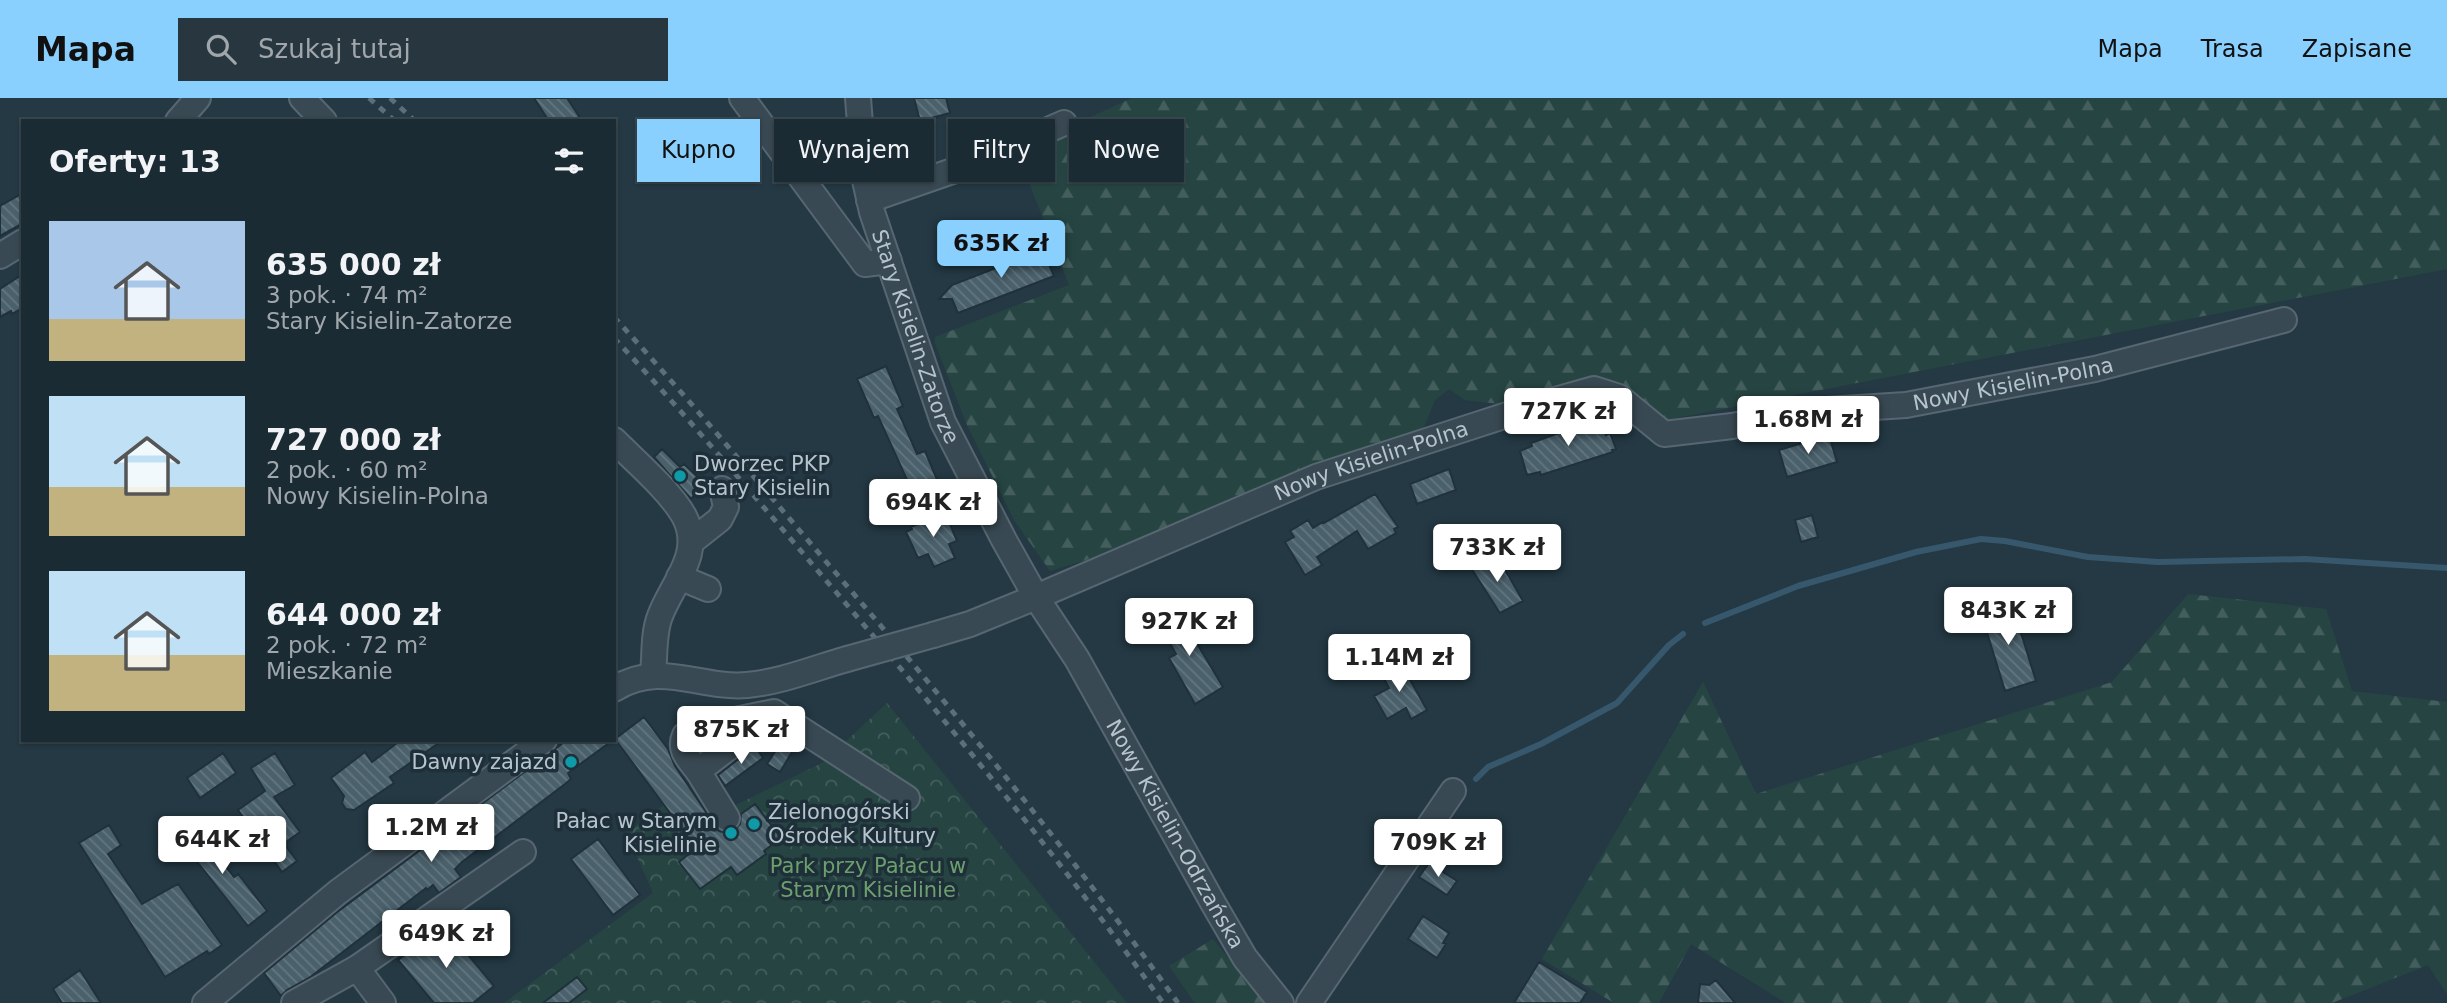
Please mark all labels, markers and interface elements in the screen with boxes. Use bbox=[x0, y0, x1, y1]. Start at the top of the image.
search box bbox=[178, 18, 668, 81]
text: Mapa bbox=[35, 30, 136, 69]
icon: search bbox=[202, 30, 240, 68]
text: Szukaj tutaj bbox=[258, 34, 411, 64]
text: Mapa bbox=[2097, 35, 2163, 63]
text: Trasa bbox=[2201, 35, 2264, 63]
text: Zapisane bbox=[2302, 35, 2412, 63]
chip: Kupno bbox=[637, 119, 760, 182]
chip: Wynajem bbox=[774, 119, 934, 182]
chip: Filtry bbox=[948, 119, 1055, 182]
chip: Nowe bbox=[1069, 119, 1184, 182]
icon: filters bbox=[550, 142, 588, 180]
text: Oferty: 13 bbox=[49, 144, 221, 179]
pin: 635K zł bbox=[936, 220, 1066, 280]
street label: Stary Kisielin-Zatorze bbox=[867, 226, 964, 448]
text: 635K zł bbox=[953, 230, 1049, 256]
text: 635 000 zł bbox=[266, 247, 441, 282]
icon: home bbox=[105, 249, 189, 333]
text: 3 pok. · 74 m² bbox=[266, 282, 427, 308]
text: Stary Kisielin-Zatorze bbox=[266, 308, 512, 334]
street label: Nowy Kisielin-Polna bbox=[1911, 353, 2116, 415]
pin: 727K zł bbox=[1503, 388, 1633, 448]
pin: 1.68M zł bbox=[1736, 396, 1880, 456]
text: 727K zł bbox=[1520, 398, 1616, 424]
text: 1.68M zł bbox=[1753, 406, 1863, 432]
street label: Nowy Kisielin-Polna bbox=[1271, 416, 1471, 506]
text: 727 000 zł bbox=[266, 422, 441, 457]
icon: home bbox=[105, 424, 189, 508]
place label: Dworzec PKP Stary Kisielin bbox=[694, 452, 830, 500]
text: 2 pok. · 60 m² bbox=[266, 457, 427, 483]
marker: Dworzec PKP Stary Kisielin bbox=[672, 468, 688, 484]
pin: 694K zł bbox=[868, 480, 998, 539]
text: Nowy Kisielin-Polna bbox=[266, 483, 489, 509]
text: 694K zł bbox=[885, 489, 981, 515]
pin: 733K zł bbox=[1432, 524, 1562, 584]
text: 733K zł bbox=[1449, 534, 1545, 560]
pin: 843K zł bbox=[1943, 588, 2073, 647]
text: 644 000 zł bbox=[266, 597, 441, 632]
text: 843K zł bbox=[1960, 597, 2056, 623]
pin: 927K zł bbox=[1124, 598, 1254, 658]
icon: home bbox=[105, 599, 189, 683]
text: 927K zł bbox=[1141, 608, 1237, 634]
text: 2 pok. · 72 m² bbox=[266, 632, 427, 658]
pin: 1.14M zł bbox=[1327, 634, 1471, 694]
text: 1.14M zł bbox=[1344, 644, 1454, 670]
text: Mieszkanie bbox=[266, 658, 393, 684]
pin: 875K zł bbox=[676, 706, 806, 766]
street label: Nowy Kisielin-Odrzańska bbox=[1101, 715, 1249, 953]
text: 875K zł bbox=[693, 716, 789, 742]
place label: Dawny zajazd bbox=[411, 750, 557, 774]
marker: Dawny zajazd bbox=[563, 754, 579, 770]
place label: Zielonogórski Ośrodek Kultury bbox=[768, 800, 936, 848]
pin: 1.2M zł bbox=[366, 804, 496, 864]
place label: Pałac w Starym Kisielinie bbox=[556, 809, 717, 857]
text: 1.2M zł bbox=[384, 814, 478, 840]
pin: 644K zł bbox=[157, 816, 287, 876]
marker: Zielonogórski Ośrodek Kultury bbox=[746, 816, 762, 832]
pin: 709K zł bbox=[1373, 820, 1503, 879]
marker: Pałac w Starym Kisielinie bbox=[723, 825, 739, 841]
text: 644K zł bbox=[174, 826, 270, 852]
text: 709K zł bbox=[1390, 829, 1486, 855]
park label: Park przy Pałacu w Starym Kisielinie bbox=[770, 854, 966, 902]
pin: 649K zł bbox=[381, 910, 511, 970]
text: 649K zł bbox=[398, 920, 494, 946]

